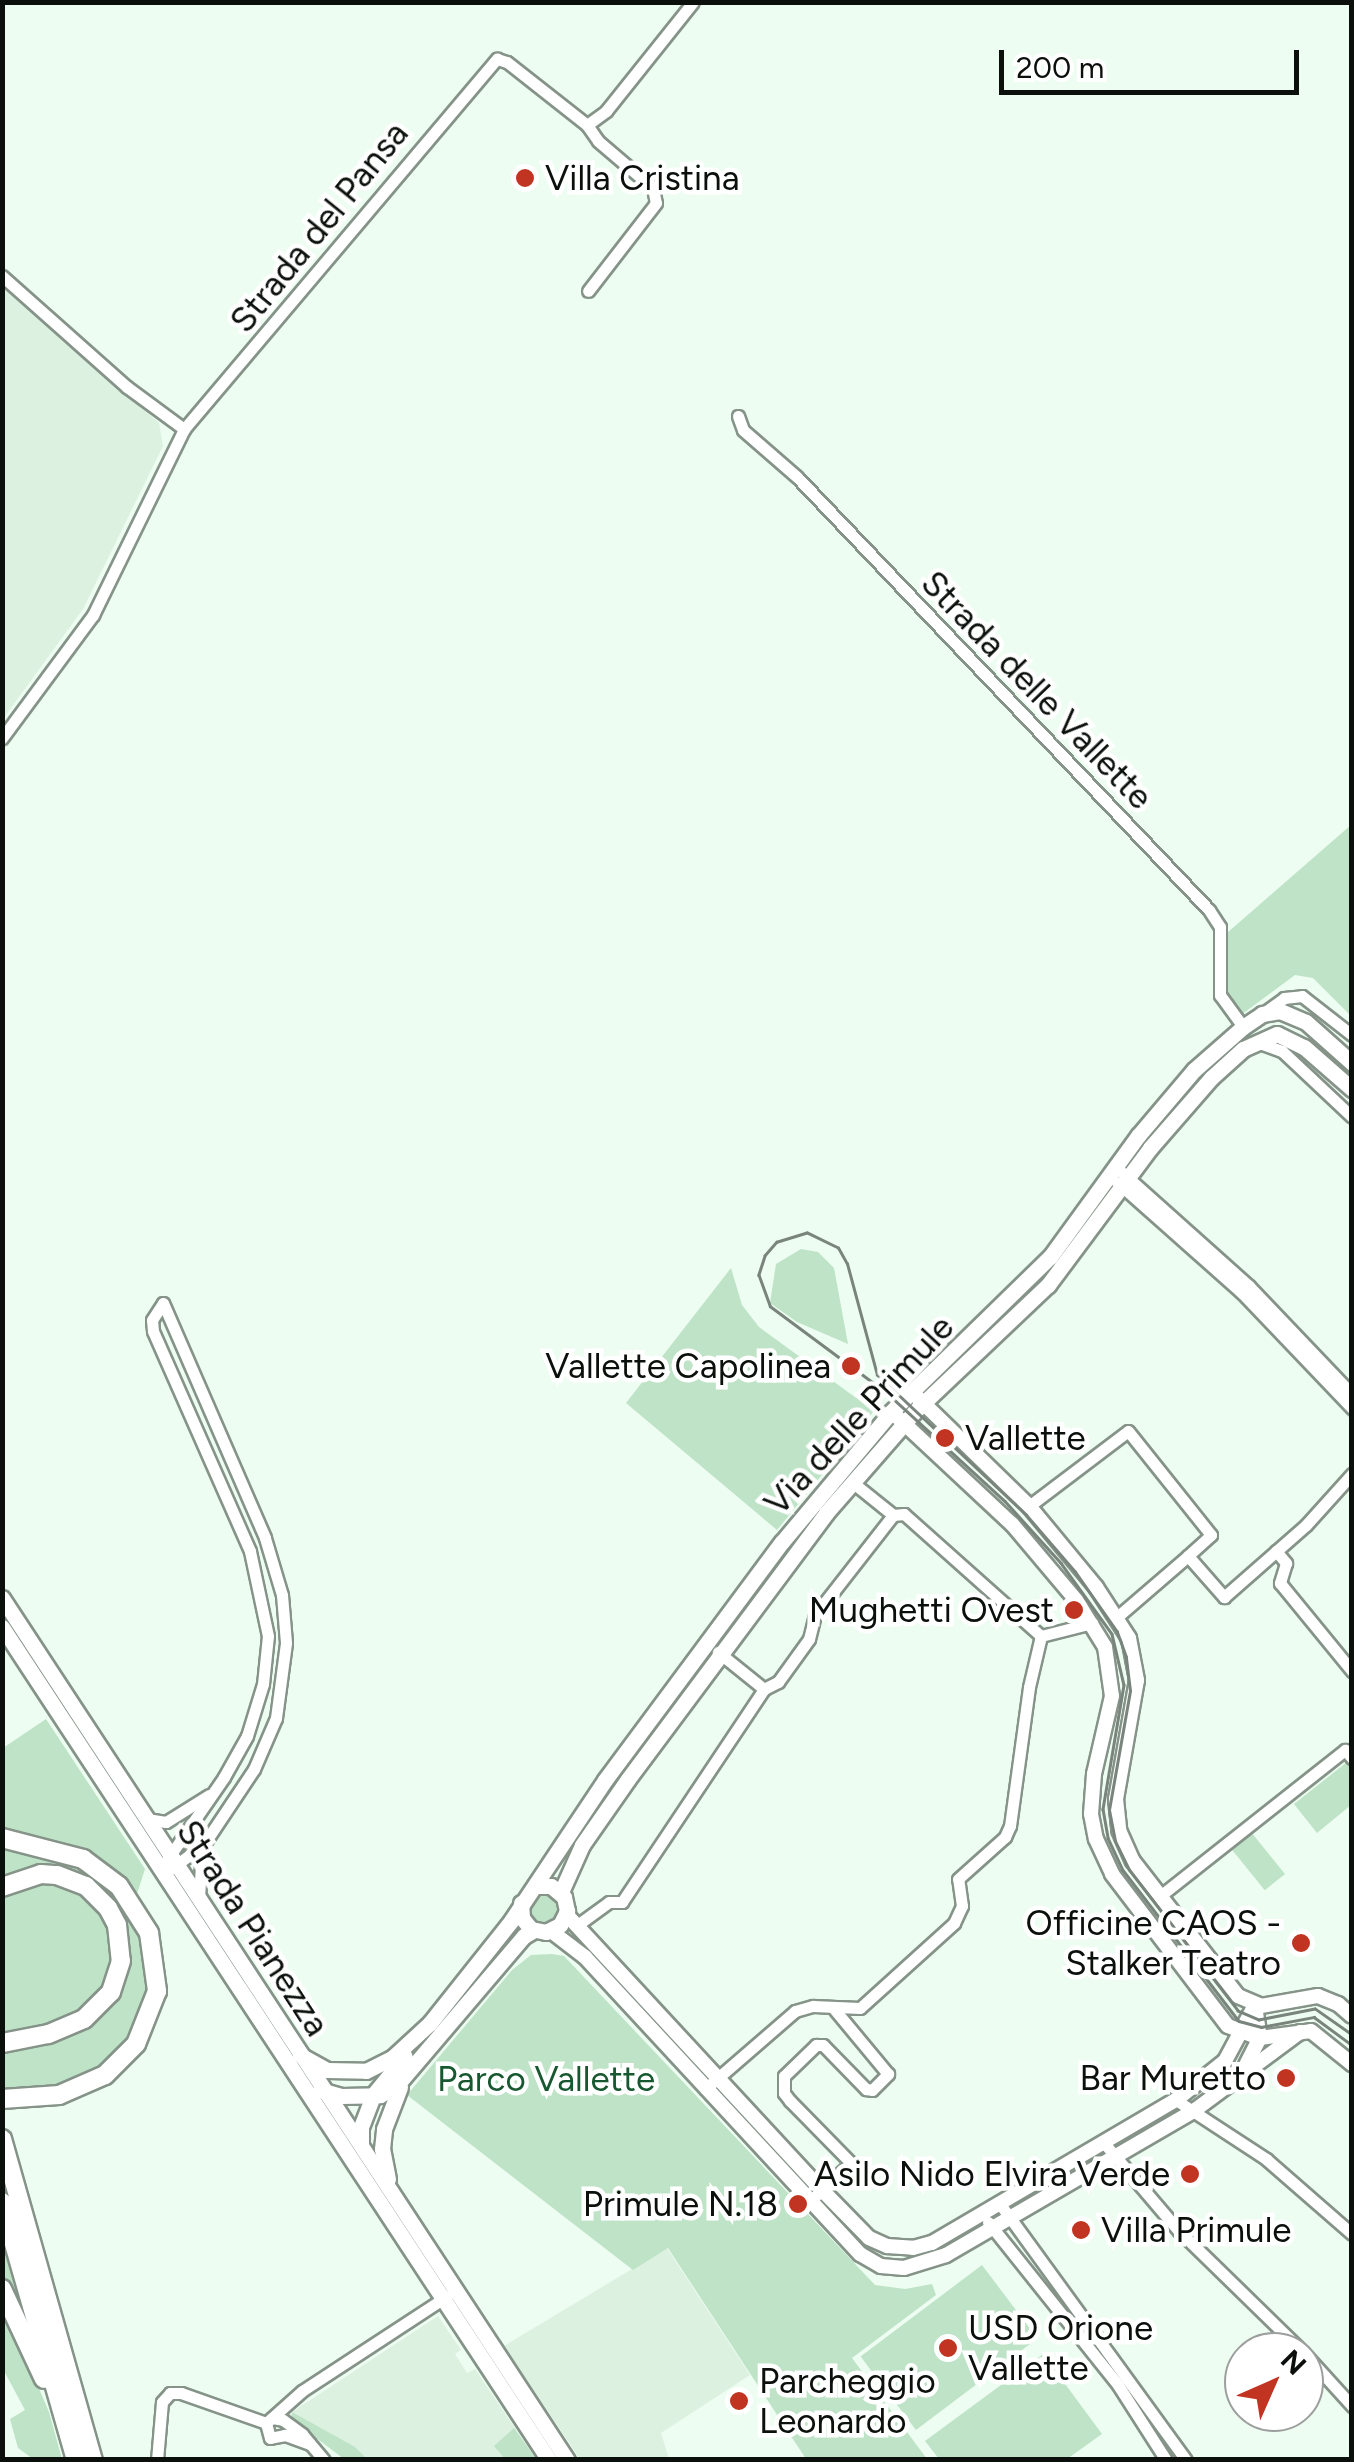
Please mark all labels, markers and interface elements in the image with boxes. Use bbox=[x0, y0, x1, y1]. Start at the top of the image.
scale bar bbox=[1004, 30, 1304, 92]
text: 200 m bbox=[1016, 49, 1104, 86]
street label: Strada del Pansa bbox=[221, 113, 417, 341]
place label: Villa Cristina bbox=[545, 157, 739, 199]
marker: Villa Cristina bbox=[514, 167, 536, 189]
street label: Strada delle Vallette bbox=[913, 562, 1161, 818]
street label: Via delle Primule bbox=[756, 1306, 962, 1524]
place label: Vallette Capolinea bbox=[545, 1345, 831, 1387]
marker: Vallette Capolinea bbox=[840, 1355, 862, 1377]
place label: Vallette bbox=[965, 1417, 1086, 1459]
marker: Vallette bbox=[934, 1427, 956, 1449]
place label: Mughetti Ovest bbox=[809, 1589, 1054, 1631]
marker: Mughetti Ovest bbox=[1063, 1599, 1085, 1621]
street label: Strada Pianezza bbox=[168, 1812, 338, 2044]
place label: Officine CAOS - Stalker Teatro bbox=[1025, 1902, 1281, 1984]
marker: Officine CAOS - Stalker Teatro bbox=[1290, 1932, 1312, 1954]
place label: Bar Muretto bbox=[1080, 2057, 1266, 2099]
park label: Parco Vallette bbox=[437, 2058, 655, 2100]
marker: Bar Muretto bbox=[1275, 2067, 1297, 2089]
place label: Asilo Nido Elvira Verde bbox=[814, 2153, 1170, 2195]
marker: Asilo Nido Elvira Verde bbox=[1179, 2163, 1201, 2185]
place label: Primule N.18 bbox=[583, 2183, 778, 2225]
marker: Primule N.18 bbox=[787, 2193, 809, 2215]
place label: Villa Primule bbox=[1101, 2209, 1291, 2251]
marker: Villa Primule bbox=[1070, 2219, 1092, 2241]
place label: USD Orione Vallette bbox=[968, 2307, 1153, 2389]
north arrow bbox=[1224, 2332, 1324, 2432]
marker: USD Orione Vallette bbox=[937, 2337, 959, 2359]
text: N bbox=[1274, 2343, 1313, 2382]
place label: Parcheggio Leonardo bbox=[759, 2360, 936, 2442]
marker: Parcheggio Leonardo bbox=[728, 2390, 750, 2412]

